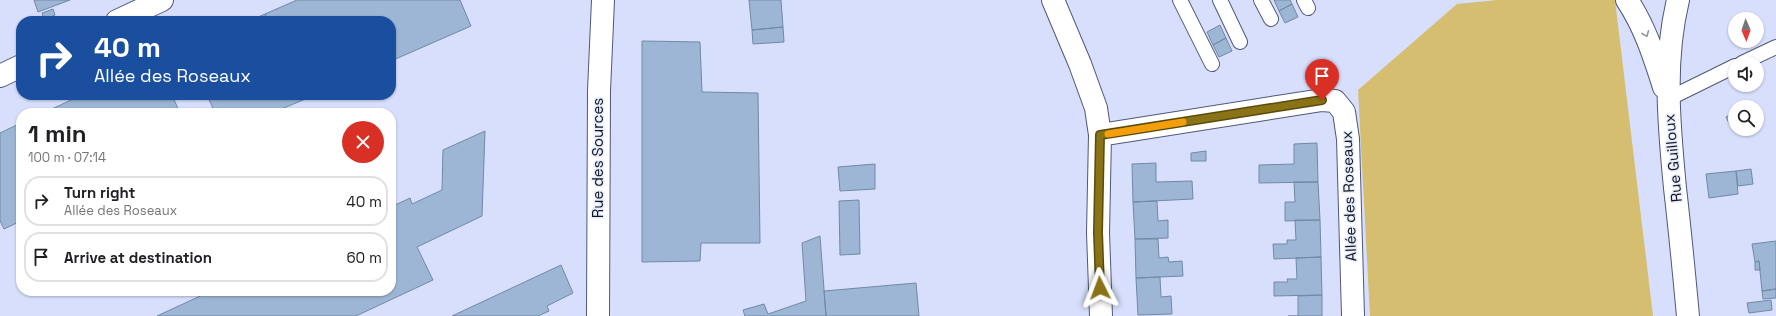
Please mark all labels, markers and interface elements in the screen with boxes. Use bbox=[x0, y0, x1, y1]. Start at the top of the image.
north arrow bbox=[1728, 12, 1764, 48]
map controls bbox=[1728, 12, 1764, 136]
text: 40 m bbox=[94, 29, 161, 65]
one-way arrow bbox=[1641, 30, 1649, 37]
icon: right bbox=[28, 32, 80, 84]
button: sound bbox=[1728, 56, 1764, 92]
pin bbox=[1305, 59, 1339, 100]
text: Allée des Roseaux bbox=[94, 64, 251, 87]
icon: arrive bbox=[1311, 65, 1333, 87]
street label: Rue des Sources bbox=[588, 98, 607, 218]
button: search bbox=[1728, 100, 1764, 136]
street label: Rue Guilloux bbox=[1659, 113, 1686, 203]
text: 1 min bbox=[28, 118, 87, 149]
button: close bbox=[342, 121, 384, 163]
street label: Allée des Roseaux bbox=[1337, 130, 1360, 262]
text: 100 m · 07:14 bbox=[28, 149, 106, 166]
text: Turn right bbox=[64, 183, 135, 202]
icon: right bbox=[30, 190, 52, 212]
text: 40 m bbox=[346, 192, 382, 211]
text: Allée des Roseaux bbox=[64, 202, 177, 219]
icon: arrive bbox=[30, 246, 52, 268]
text: Arrive at destination bbox=[64, 248, 212, 267]
text: 60 m bbox=[346, 248, 382, 267]
position arrow bbox=[1079, 267, 1121, 309]

